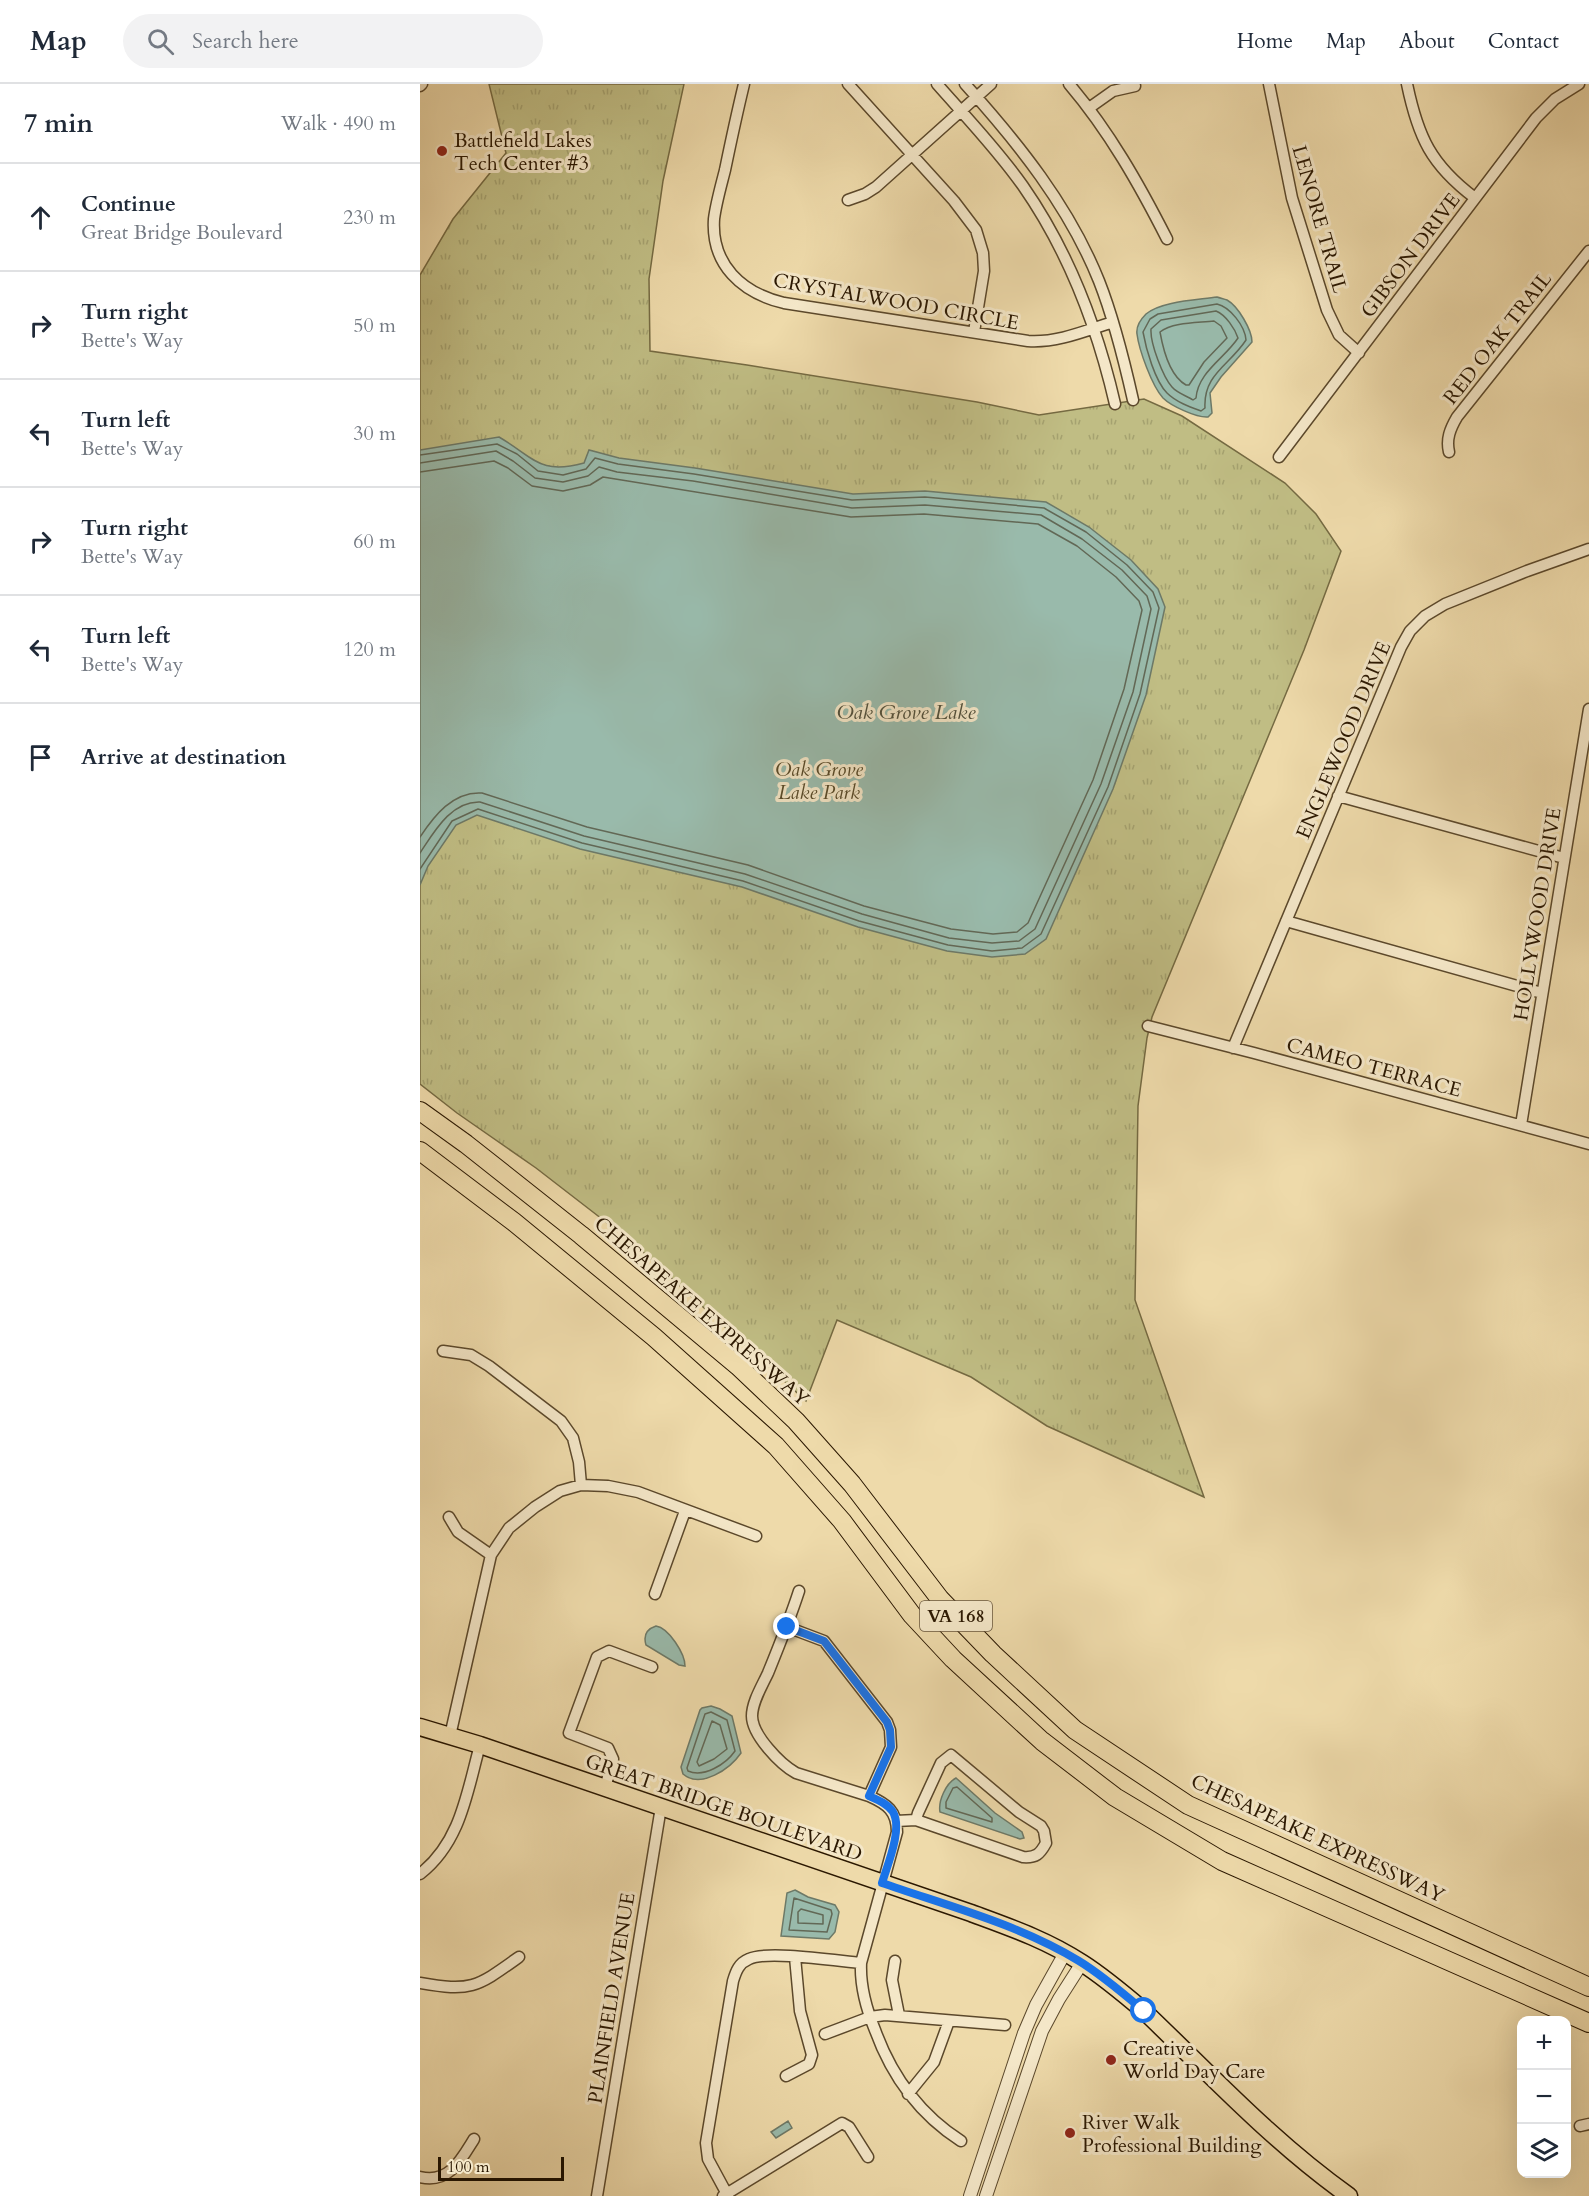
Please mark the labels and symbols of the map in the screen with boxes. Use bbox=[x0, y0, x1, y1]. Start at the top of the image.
place label: Battlefield Lakes Tech Center #3 bbox=[454, 127, 592, 177]
street label: LENORE TRAIL bbox=[1286, 142, 1354, 297]
marker: Battlefield Lakes Tech Center #3 bbox=[435, 144, 449, 158]
street label: GIBSON DRIVE bbox=[1354, 187, 1466, 323]
street label: RED OAK TRAIL bbox=[1437, 266, 1558, 410]
street label: CRYSTALWOOD CIRCLE bbox=[771, 267, 1021, 336]
street label: ENGLEWOOD DRIVE bbox=[1290, 637, 1397, 843]
water label: Oak Grove Lake bbox=[836, 698, 976, 727]
park label: Oak Grove Lake Park bbox=[775, 756, 863, 806]
street label: HOLLYWOOD DRIVE bbox=[1507, 806, 1568, 1023]
street label: CAMEO TERRACE bbox=[1283, 1031, 1464, 1104]
street label: CHESAPEAKE EXPRESSWAY bbox=[588, 1210, 815, 1412]
road number: VA 168 bbox=[920, 1601, 992, 1631]
route end bbox=[773, 1613, 799, 1639]
street label: GREAT BRIDGE BOULEVARD bbox=[582, 1747, 866, 1868]
street label: CHESAPEAKE EXPRESSWAY bbox=[1187, 1768, 1449, 1909]
street label: PLAINFIELD AVENUE bbox=[581, 1891, 642, 2106]
route start bbox=[1130, 1997, 1156, 2023]
place label: Creative World Day Care bbox=[1122, 2035, 1265, 2085]
marker: Creative World Day Care bbox=[1104, 2053, 1118, 2067]
place label: River Walk Professional Building bbox=[1082, 2109, 1262, 2159]
marker: River Walk Professional Building bbox=[1063, 2126, 1077, 2140]
scale bar bbox=[438, 2154, 564, 2182]

